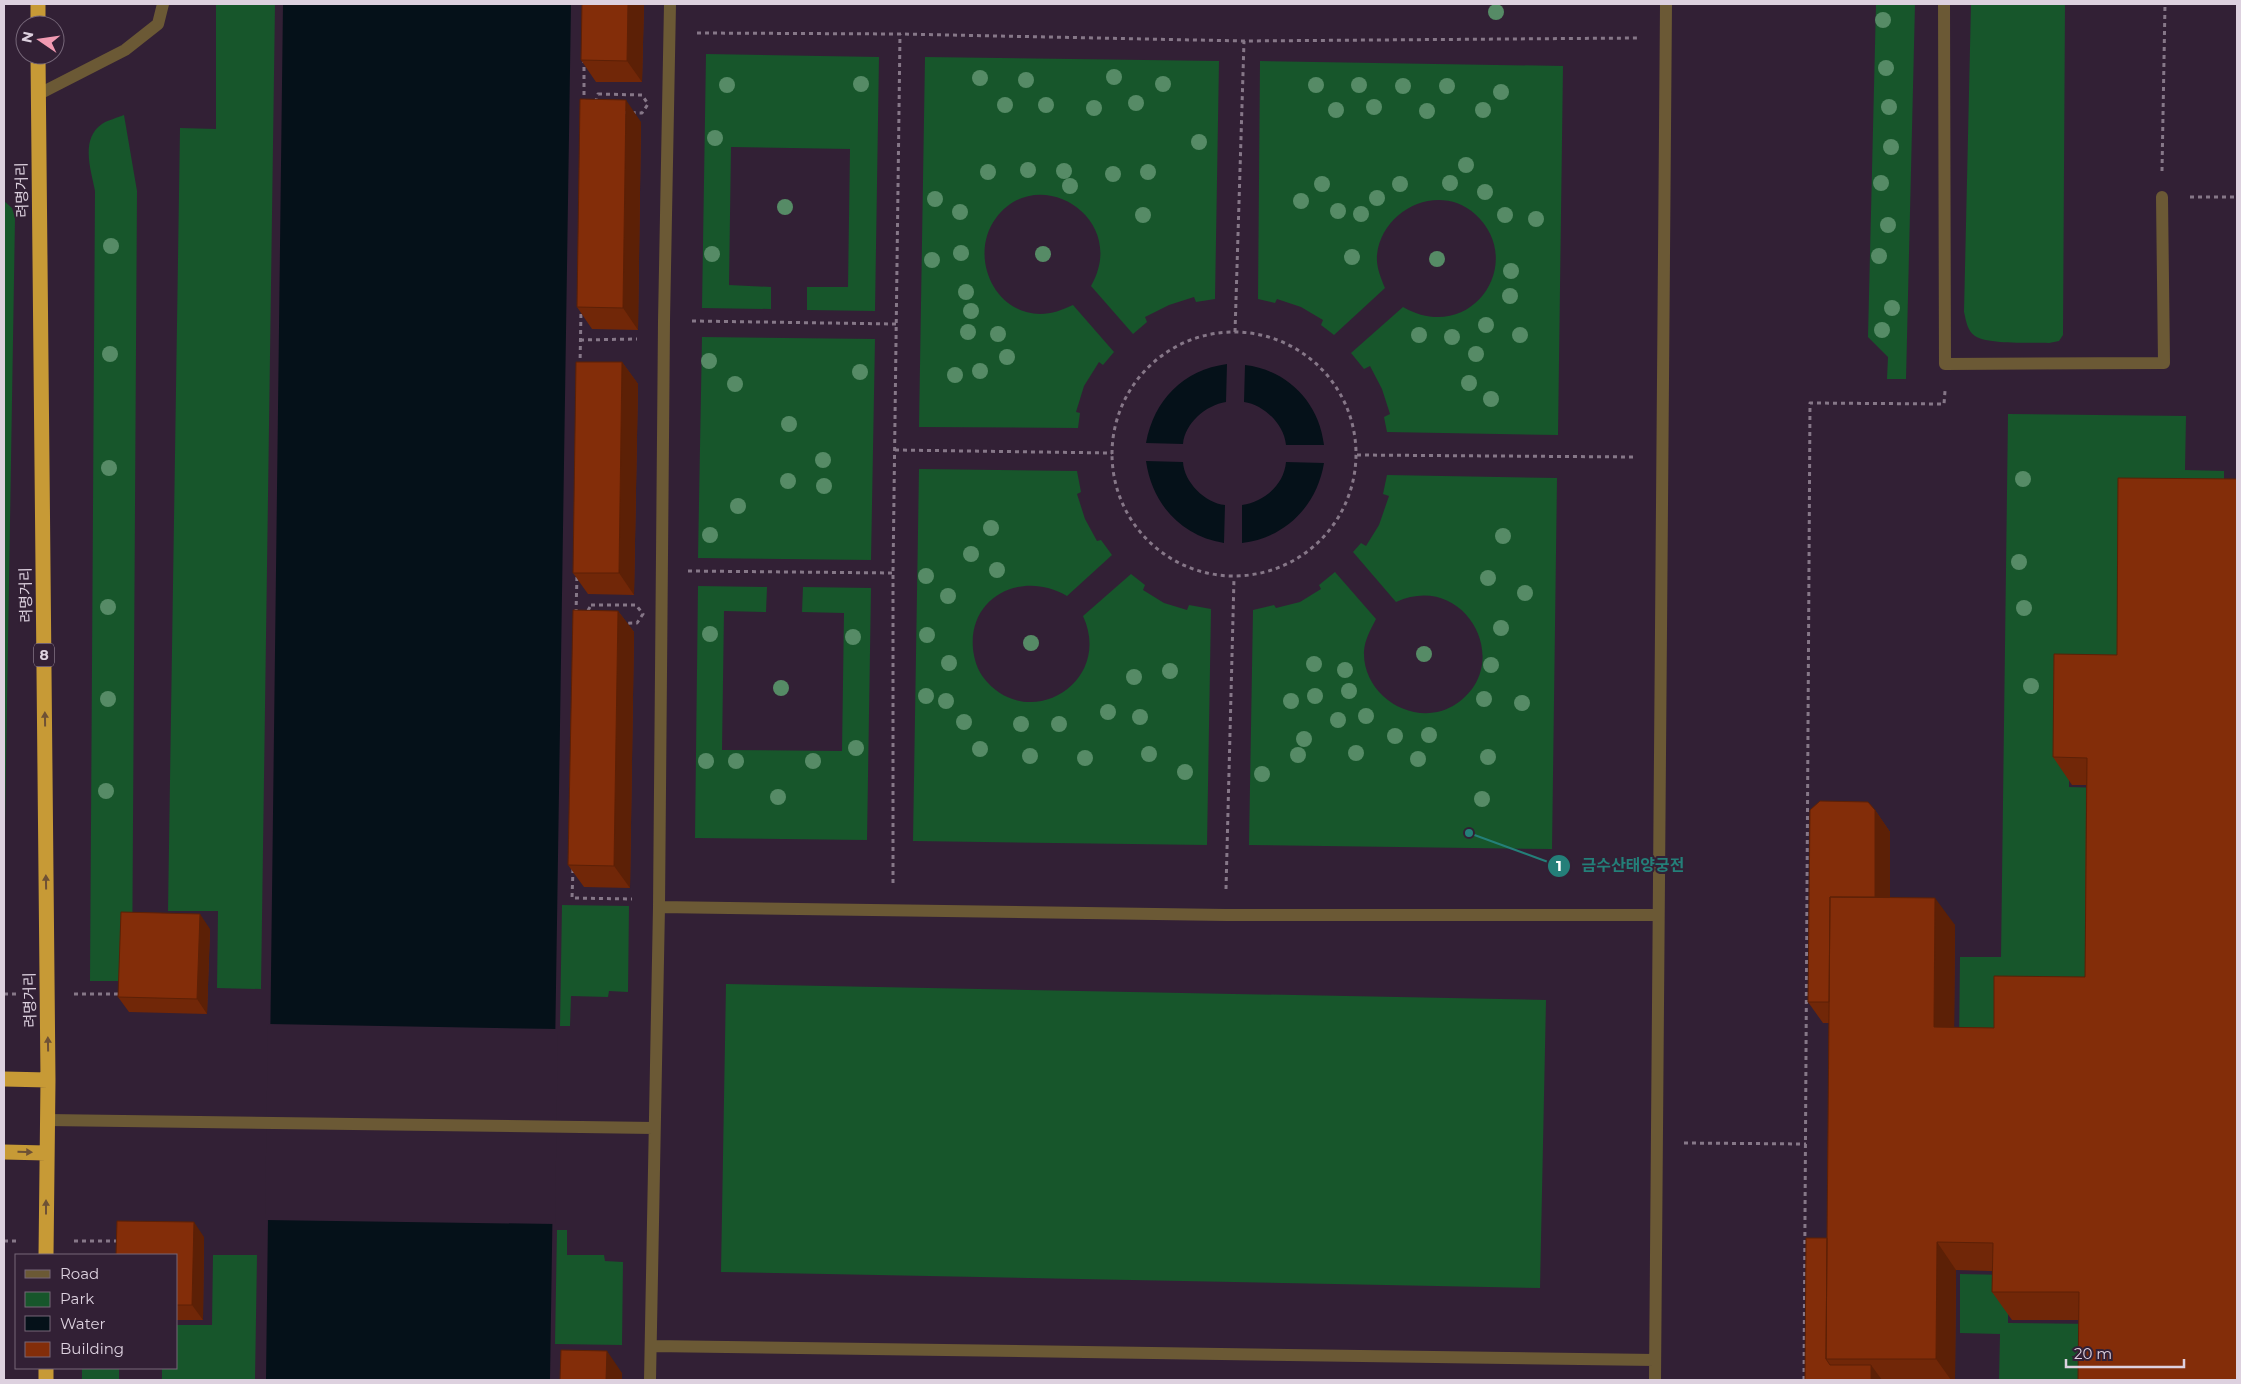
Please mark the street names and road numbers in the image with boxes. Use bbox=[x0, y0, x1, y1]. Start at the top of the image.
street label: 려명거리 bbox=[12, 162, 31, 218]
street label: 려명거리 bbox=[16, 567, 35, 623]
road number: 8 bbox=[34, 644, 54, 666]
street label: 려명거리 bbox=[20, 972, 39, 1028]

